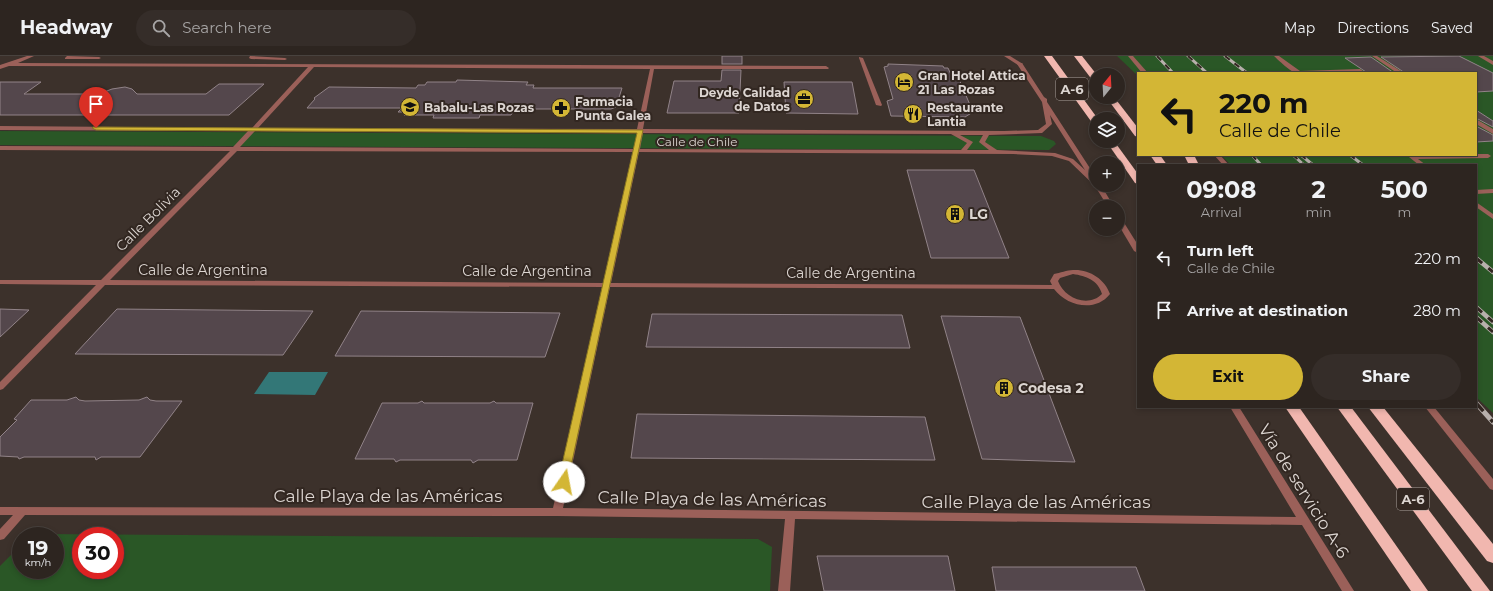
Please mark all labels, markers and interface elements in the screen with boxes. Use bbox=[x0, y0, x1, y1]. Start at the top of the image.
search box bbox=[136, 10, 416, 46]
text: Headway bbox=[20, 16, 112, 39]
icon: search bbox=[150, 17, 172, 39]
text: Search here bbox=[182, 18, 272, 37]
text: Map bbox=[1284, 19, 1315, 37]
text: Directions bbox=[1337, 19, 1409, 37]
text: Saved bbox=[1431, 19, 1473, 37]
place label: Gran Hotel Attica 21 Las Rozas bbox=[918, 68, 1026, 97]
north arrow bbox=[1089, 68, 1125, 104]
map controls bbox=[1089, 68, 1125, 236]
hotel icon: Gran Hotel Attica 21 Las Rozas bbox=[893, 71, 915, 93]
road number: A-6 bbox=[1056, 78, 1088, 100]
place label: Deyde Calidad de Datos bbox=[699, 85, 791, 114]
text: 220 m bbox=[1219, 86, 1308, 120]
pin bbox=[79, 87, 113, 128]
office icon: Deyde Calidad de Datos bbox=[793, 88, 815, 110]
icon: left bbox=[1153, 88, 1205, 140]
icon: arrive bbox=[85, 93, 107, 115]
place label: Farmacia Punta Galea bbox=[575, 94, 651, 123]
school or university icon: Babalu-Las Rozas bbox=[399, 96, 421, 118]
pharmacy icon: Farmacia Punta Galea bbox=[550, 97, 572, 119]
place label: Babalu-Las Rozas bbox=[424, 100, 535, 115]
place label: Restaurante Lantia bbox=[927, 100, 1004, 129]
restaurant icon: Restaurante Lantia bbox=[902, 103, 924, 125]
button: layers bbox=[1089, 112, 1125, 148]
text: Calle de Chile bbox=[1219, 120, 1341, 142]
street label: Calle de Chile bbox=[656, 134, 738, 149]
button: + bbox=[1089, 156, 1125, 192]
text: 09:08 bbox=[1186, 175, 1256, 204]
text: 2 bbox=[1311, 175, 1326, 204]
text: 500 bbox=[1381, 175, 1428, 204]
street label: Calle Bolivia bbox=[112, 183, 184, 255]
button: − bbox=[1089, 200, 1125, 236]
building icon: LG bbox=[944, 203, 966, 225]
text: Arrival bbox=[1201, 204, 1242, 220]
text: min bbox=[1306, 204, 1332, 220]
text: m bbox=[1397, 204, 1411, 220]
place label: LG bbox=[969, 205, 988, 223]
text: Turn left bbox=[1187, 241, 1254, 260]
icon: left bbox=[1153, 247, 1175, 269]
text: 220 m bbox=[1414, 249, 1461, 268]
text: Calle de Chile bbox=[1187, 260, 1275, 276]
street label: Calle de Argentina bbox=[138, 261, 268, 279]
street label: Calle de Argentina bbox=[462, 262, 592, 280]
street label: Calle de Argentina bbox=[786, 264, 916, 282]
icon: arrive bbox=[1153, 299, 1175, 321]
text: Arrive at destination bbox=[1187, 301, 1348, 320]
text: 280 m bbox=[1413, 301, 1461, 320]
button: Exit bbox=[1153, 354, 1303, 400]
button: Share bbox=[1311, 354, 1461, 400]
building icon: Codesa 2 bbox=[993, 377, 1015, 399]
place label: Codesa 2 bbox=[1018, 379, 1084, 397]
street label: Vía de servicio A-6 bbox=[1255, 420, 1353, 562]
position arrow bbox=[543, 461, 585, 503]
street label: Calle Playa de las Américas bbox=[274, 486, 502, 506]
street label: Calle Playa de las Américas bbox=[597, 487, 827, 511]
road number: A-6 bbox=[1397, 488, 1429, 510]
street label: Calle Playa de las Américas bbox=[922, 492, 1150, 512]
speed limit sign: 30 bbox=[72, 527, 124, 579]
text: 19 bbox=[28, 536, 48, 560]
text: km/h bbox=[25, 556, 51, 569]

